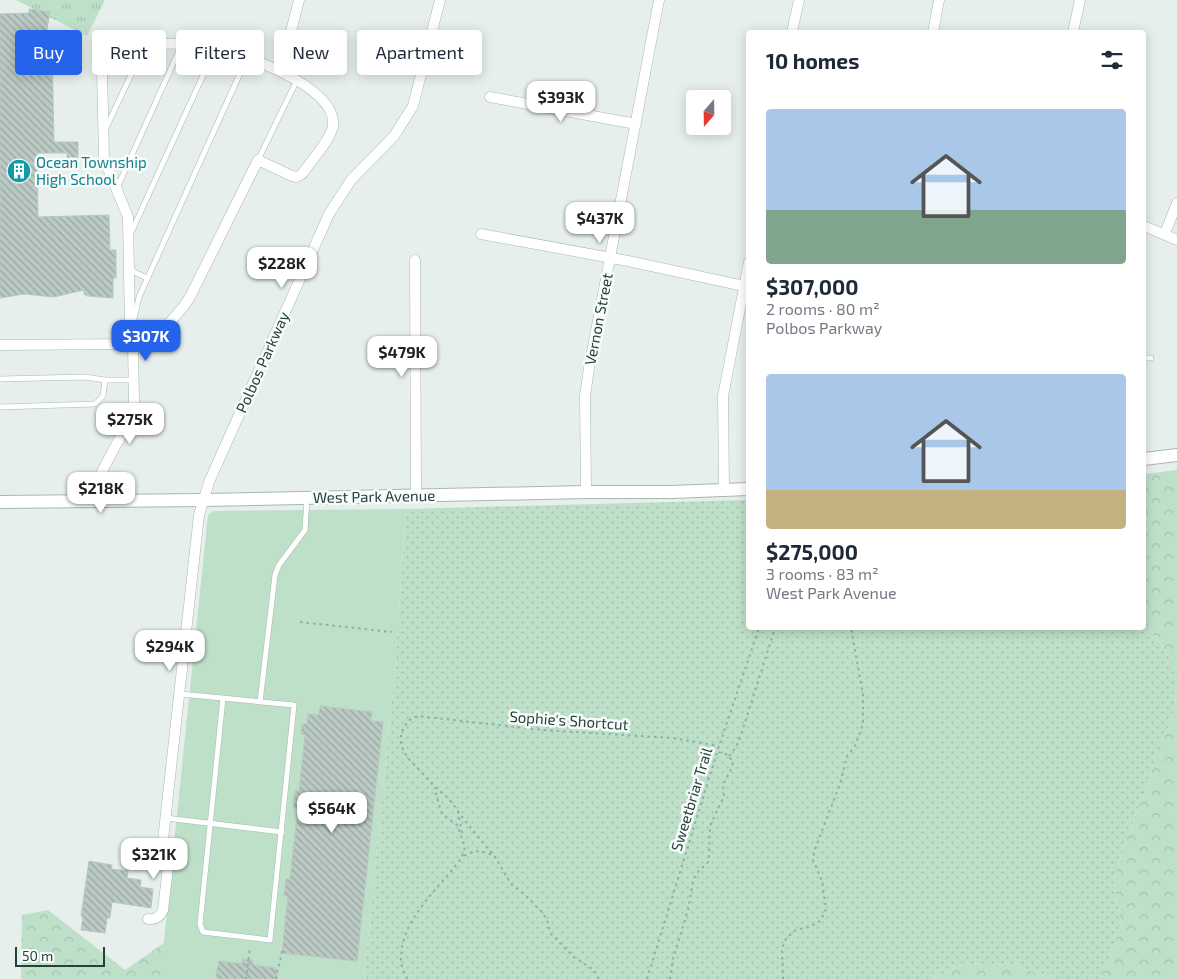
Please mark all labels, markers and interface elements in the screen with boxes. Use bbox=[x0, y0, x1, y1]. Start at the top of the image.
chip: Buy bbox=[15, 30, 82, 75]
chip: Rent bbox=[92, 30, 166, 75]
chip: Filters bbox=[176, 30, 264, 75]
chip: New bbox=[274, 30, 347, 75]
chip: Apartment bbox=[357, 30, 482, 75]
icon: filters bbox=[1098, 46, 1126, 74]
text: 10 homes bbox=[766, 48, 859, 73]
pin: $393K bbox=[526, 80, 596, 123]
text: $393K bbox=[537, 87, 585, 106]
north arrow bbox=[686, 90, 731, 135]
map controls bbox=[686, 90, 731, 135]
icon: home bbox=[901, 141, 991, 231]
place label: Ocean Township High School bbox=[36, 153, 147, 188]
building icon: Ocean Township High School bbox=[6, 158, 32, 184]
pin: $437K bbox=[565, 202, 635, 244]
text: $437K bbox=[576, 208, 624, 227]
pin: $228K bbox=[247, 246, 317, 289]
text: $228K bbox=[258, 253, 306, 272]
street label: Vernon Street bbox=[580, 271, 616, 367]
text: $307,000 bbox=[766, 274, 858, 299]
text: 2 rooms · 80 m² bbox=[766, 299, 880, 318]
street label: Polbos Parkway bbox=[232, 309, 292, 415]
text: Polbos Parkway bbox=[766, 318, 882, 337]
pin: $307K bbox=[111, 320, 181, 362]
text: $307K bbox=[122, 326, 170, 345]
pin: $479K bbox=[367, 336, 437, 378]
text: $479K bbox=[378, 342, 426, 361]
pin: $275K bbox=[95, 402, 165, 445]
icon: home bbox=[901, 406, 991, 496]
text: $275K bbox=[107, 409, 153, 428]
pin: $218K bbox=[66, 472, 136, 514]
text: $218K bbox=[78, 478, 124, 497]
street label: West Park Avenue bbox=[313, 486, 435, 506]
text: $275,000 bbox=[766, 539, 858, 564]
text: 3 rooms · 83 m² bbox=[766, 564, 879, 583]
text: West Park Avenue bbox=[766, 583, 897, 602]
pin: $294K bbox=[135, 630, 205, 672]
text: $294K bbox=[146, 636, 194, 655]
street label: Sophie's Shortcut bbox=[509, 707, 629, 733]
street label: Sweetbriar Trail bbox=[667, 744, 715, 853]
pin: $564K bbox=[297, 792, 367, 834]
text: $564K bbox=[308, 798, 356, 817]
pin: $321K bbox=[119, 838, 189, 880]
text: $321K bbox=[132, 844, 176, 863]
scale bar bbox=[15, 944, 105, 967]
text: 50 m bbox=[22, 947, 53, 964]

